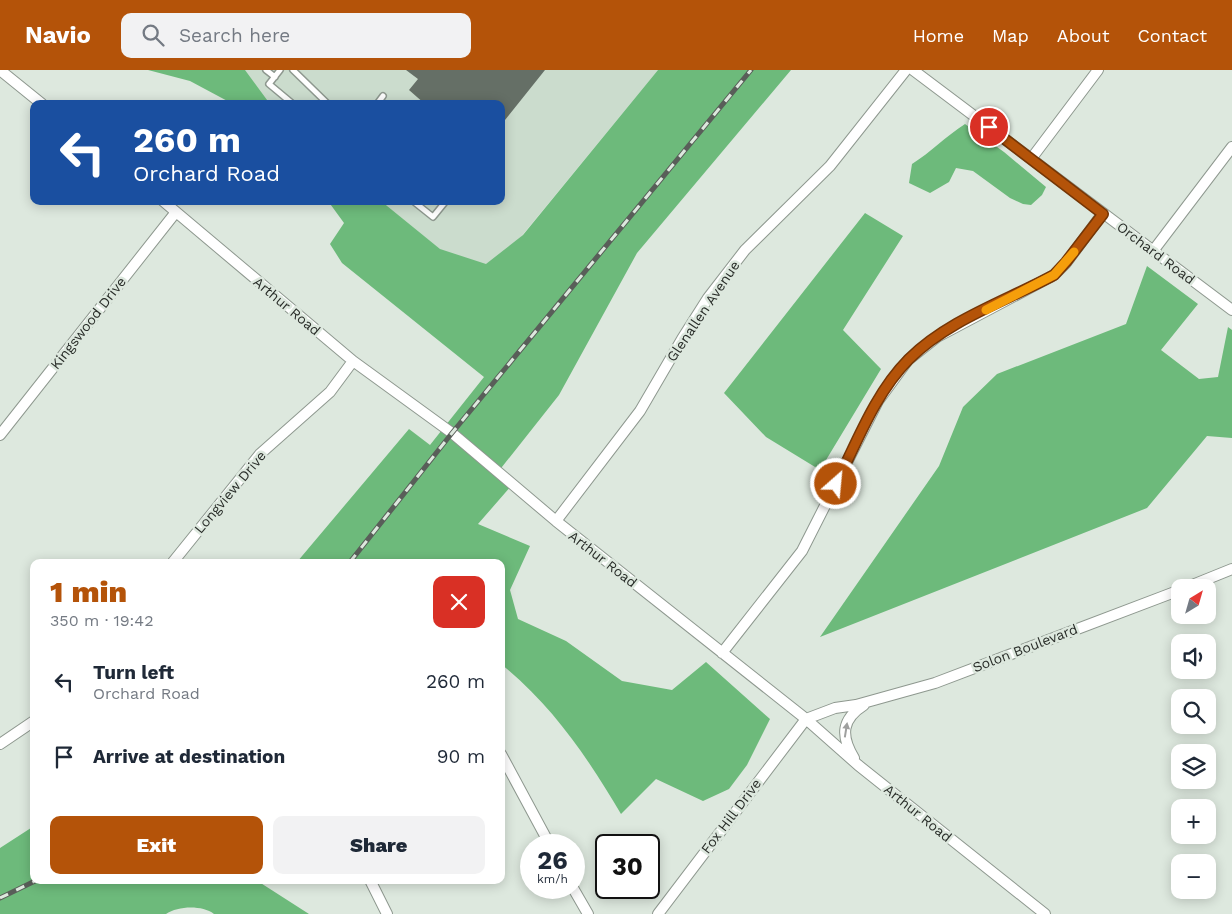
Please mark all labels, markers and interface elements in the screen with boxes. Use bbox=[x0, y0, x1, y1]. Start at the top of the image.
search box bbox=[121, 13, 471, 58]
text: Navio bbox=[25, 21, 91, 49]
icon: search bbox=[139, 21, 167, 49]
text: Search here bbox=[179, 24, 290, 47]
text: Home bbox=[913, 25, 964, 46]
text: Map bbox=[992, 25, 1029, 46]
text: About bbox=[1057, 25, 1109, 46]
text: Contact bbox=[1137, 25, 1207, 46]
pin bbox=[968, 106, 1010, 148]
icon: arrive bbox=[975, 113, 1003, 141]
text: 260 m bbox=[133, 119, 241, 161]
icon: left bbox=[50, 120, 115, 185]
text: Orchard Road bbox=[133, 161, 280, 186]
street label: Orchard Road bbox=[1114, 218, 1198, 288]
street label: Glenallen Avenue bbox=[663, 258, 743, 364]
street label: Kingswood Drive bbox=[47, 274, 129, 372]
street label: Arthur Road bbox=[250, 274, 324, 338]
street label: Longview Drive bbox=[191, 448, 269, 536]
position arrow bbox=[809, 457, 861, 509]
street label: Arthur Road bbox=[566, 527, 640, 591]
text: 1 min bbox=[50, 574, 127, 609]
button: close bbox=[433, 576, 485, 628]
north arrow bbox=[1171, 579, 1216, 624]
map controls bbox=[1171, 579, 1216, 899]
text: 350 m · 19:42 bbox=[50, 611, 153, 630]
street label: Solon Boulevard bbox=[970, 621, 1080, 675]
button: sound bbox=[1171, 634, 1216, 679]
text: Turn left bbox=[93, 661, 174, 684]
icon: left bbox=[50, 668, 78, 696]
text: 260 m bbox=[426, 670, 485, 693]
text: Orchard Road bbox=[93, 684, 200, 703]
button: search bbox=[1171, 689, 1216, 734]
one-way arrow bbox=[843, 722, 851, 738]
icon: arrive bbox=[50, 743, 78, 771]
button: layers bbox=[1171, 744, 1216, 789]
text: Arrive at destination bbox=[93, 745, 285, 768]
text: 90 m bbox=[437, 745, 485, 768]
street label: Fox Hill Drive bbox=[698, 775, 764, 857]
street label: Arthur Road bbox=[881, 781, 955, 845]
button: + bbox=[1171, 799, 1216, 844]
button: Exit bbox=[50, 816, 263, 874]
button: Share bbox=[273, 816, 485, 874]
speed limit sign: 30 bbox=[595, 834, 660, 899]
text: 26 bbox=[537, 846, 568, 875]
button: − bbox=[1171, 854, 1216, 899]
text: km/h bbox=[537, 872, 568, 886]

